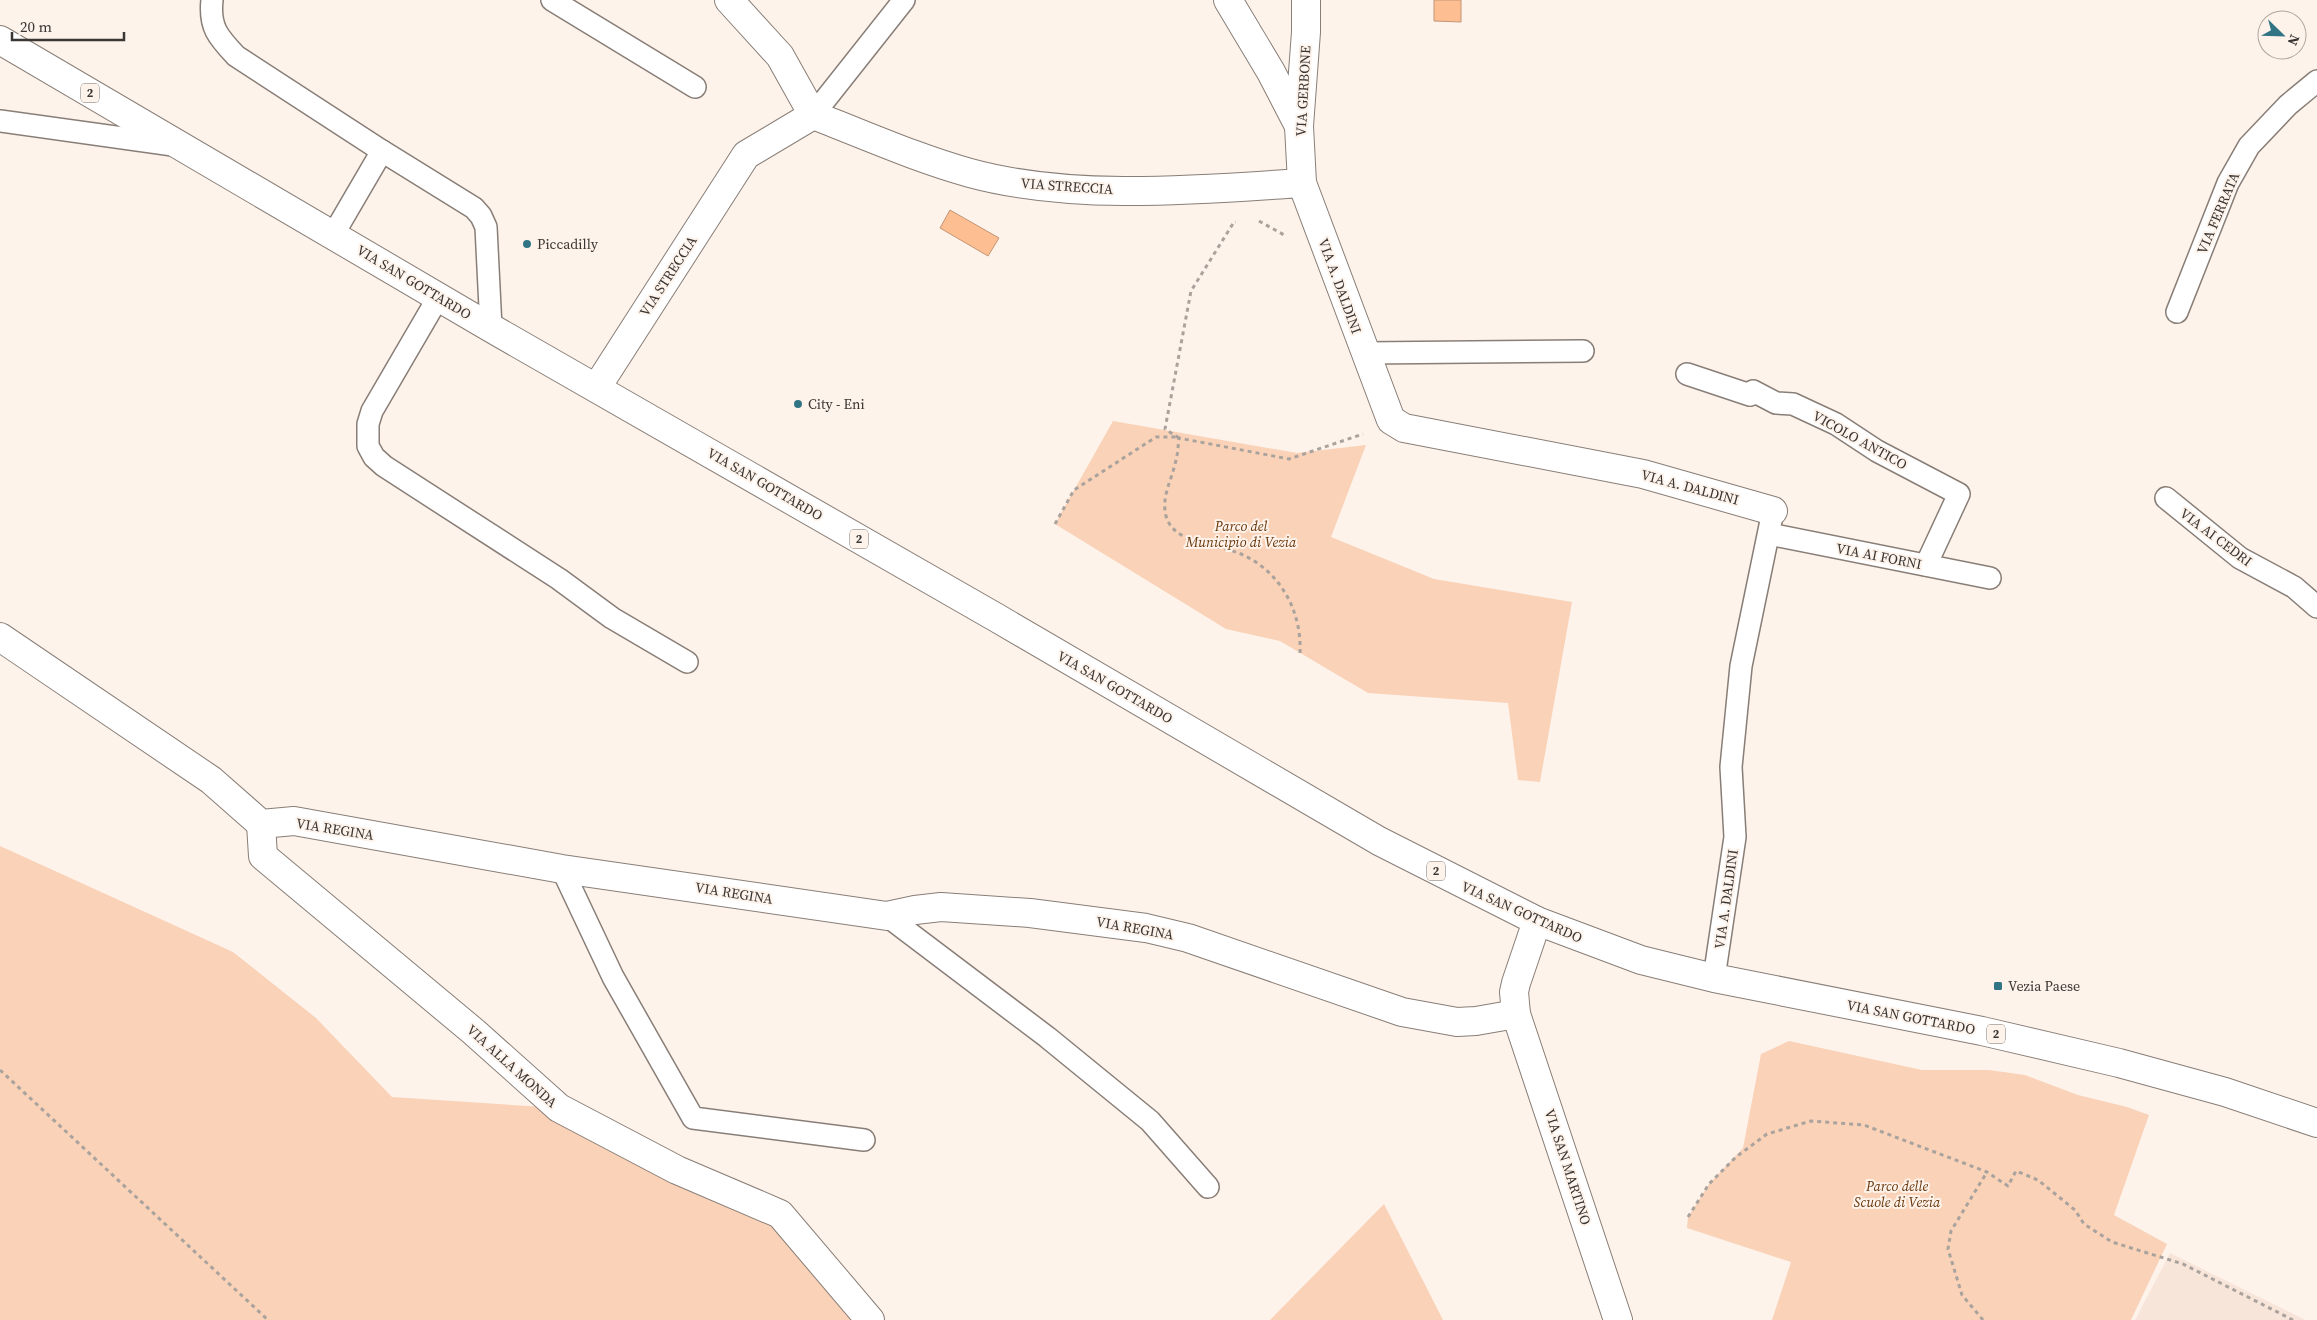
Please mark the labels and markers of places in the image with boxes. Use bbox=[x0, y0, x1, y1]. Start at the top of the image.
place label: Piccadilly bbox=[537, 234, 599, 254]
marker: Piccadilly bbox=[521, 238, 533, 250]
place label: City - Eni bbox=[808, 394, 865, 414]
marker: City - Eni bbox=[792, 398, 804, 410]
place label: Vezia Paese bbox=[2008, 976, 2080, 996]
marker: Vezia Paese bbox=[1992, 980, 2004, 992]

